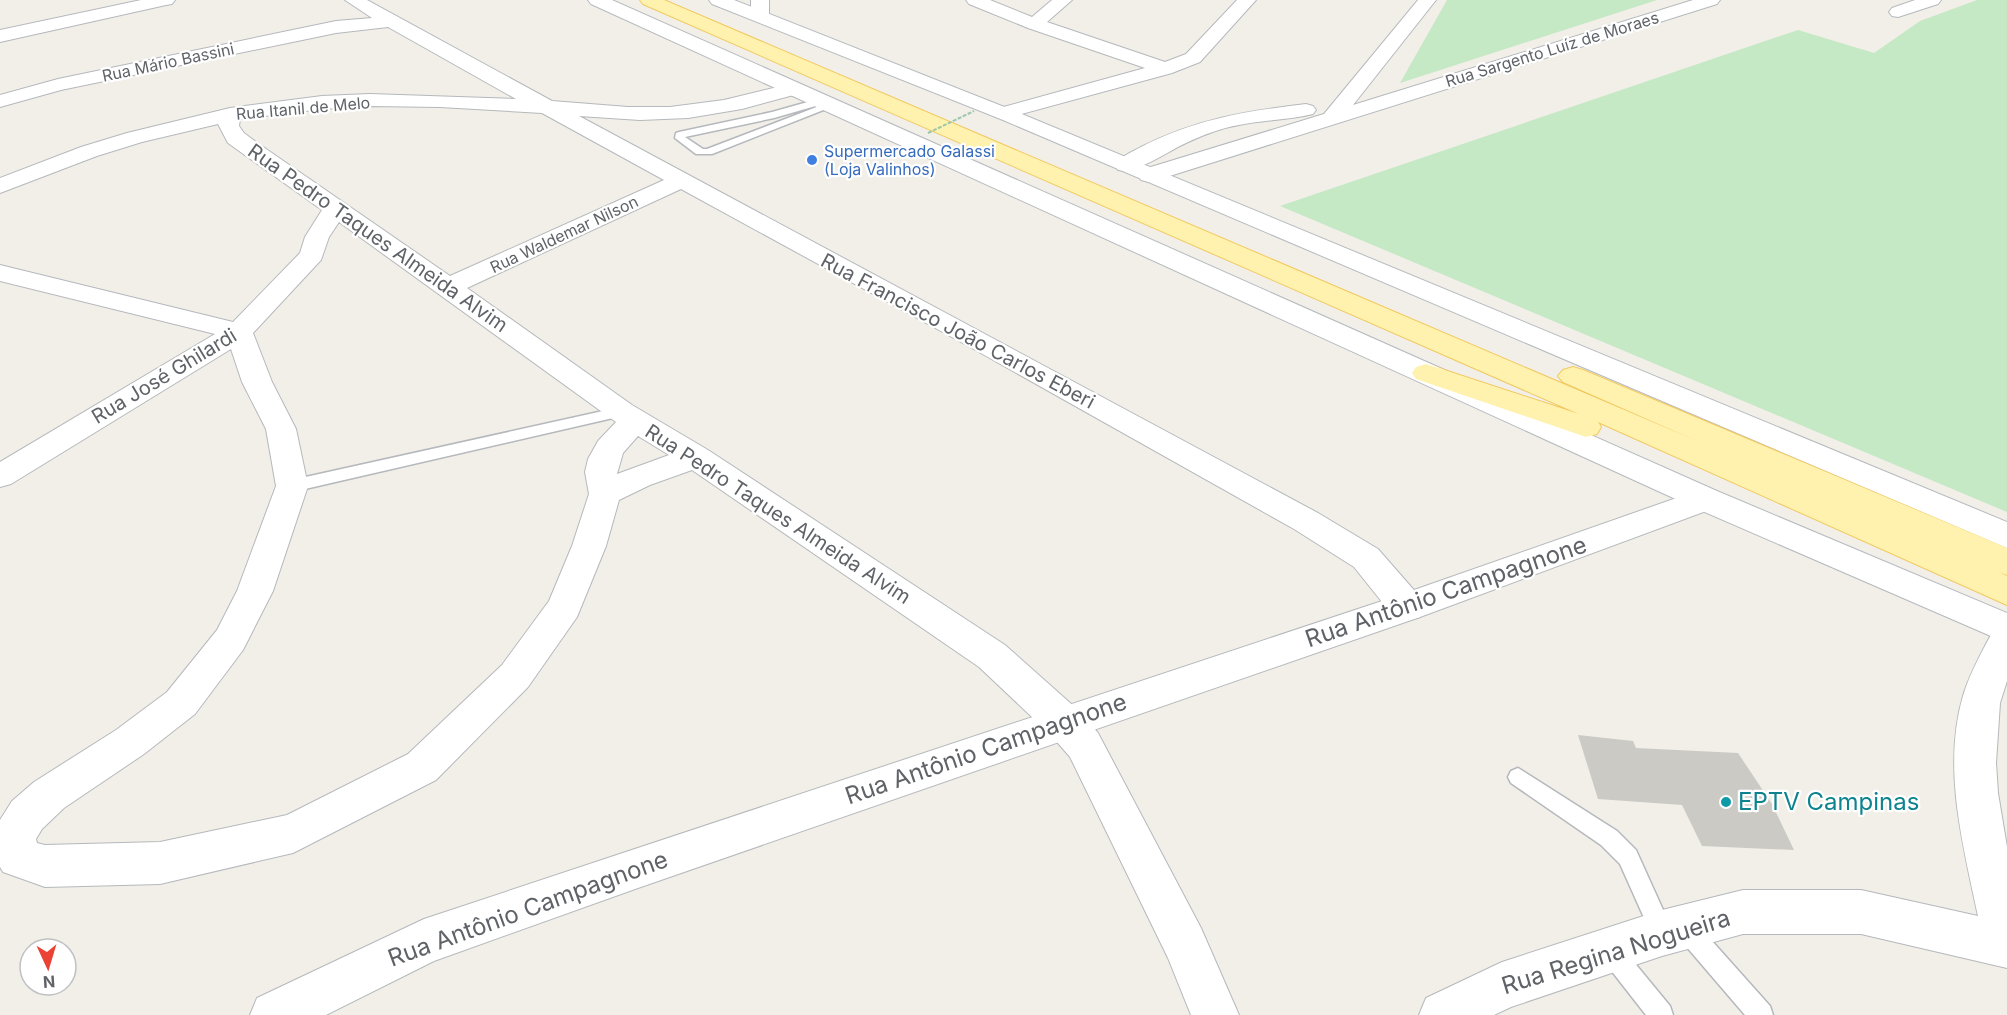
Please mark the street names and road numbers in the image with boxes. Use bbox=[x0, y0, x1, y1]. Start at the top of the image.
street label: Rua Sargento Luíz de Moraes bbox=[1443, 7, 1661, 91]
street label: Rua Mário Bassini bbox=[100, 38, 236, 86]
street label: Rua Itanil de Melo bbox=[235, 92, 371, 124]
street label: Rua Pedro Taques Almeida Alvim bbox=[243, 139, 513, 337]
street label: Rua Waldemar Nilson bbox=[487, 191, 641, 277]
street label: Rua Francisco João Carlos Eberi bbox=[817, 248, 1099, 414]
street label: Rua José Ghilardi bbox=[87, 323, 241, 429]
street label: Rua Pedro Taques Almeida Alvim bbox=[641, 419, 915, 609]
street label: Rua Antônio Campagnone bbox=[1301, 530, 1590, 653]
street label: Rua Antônio Campagnone bbox=[841, 687, 1130, 810]
street label: Rua Antônio Campagnone bbox=[384, 844, 672, 973]
street label: Rua Regina Nogueira bbox=[1498, 903, 1734, 1000]

